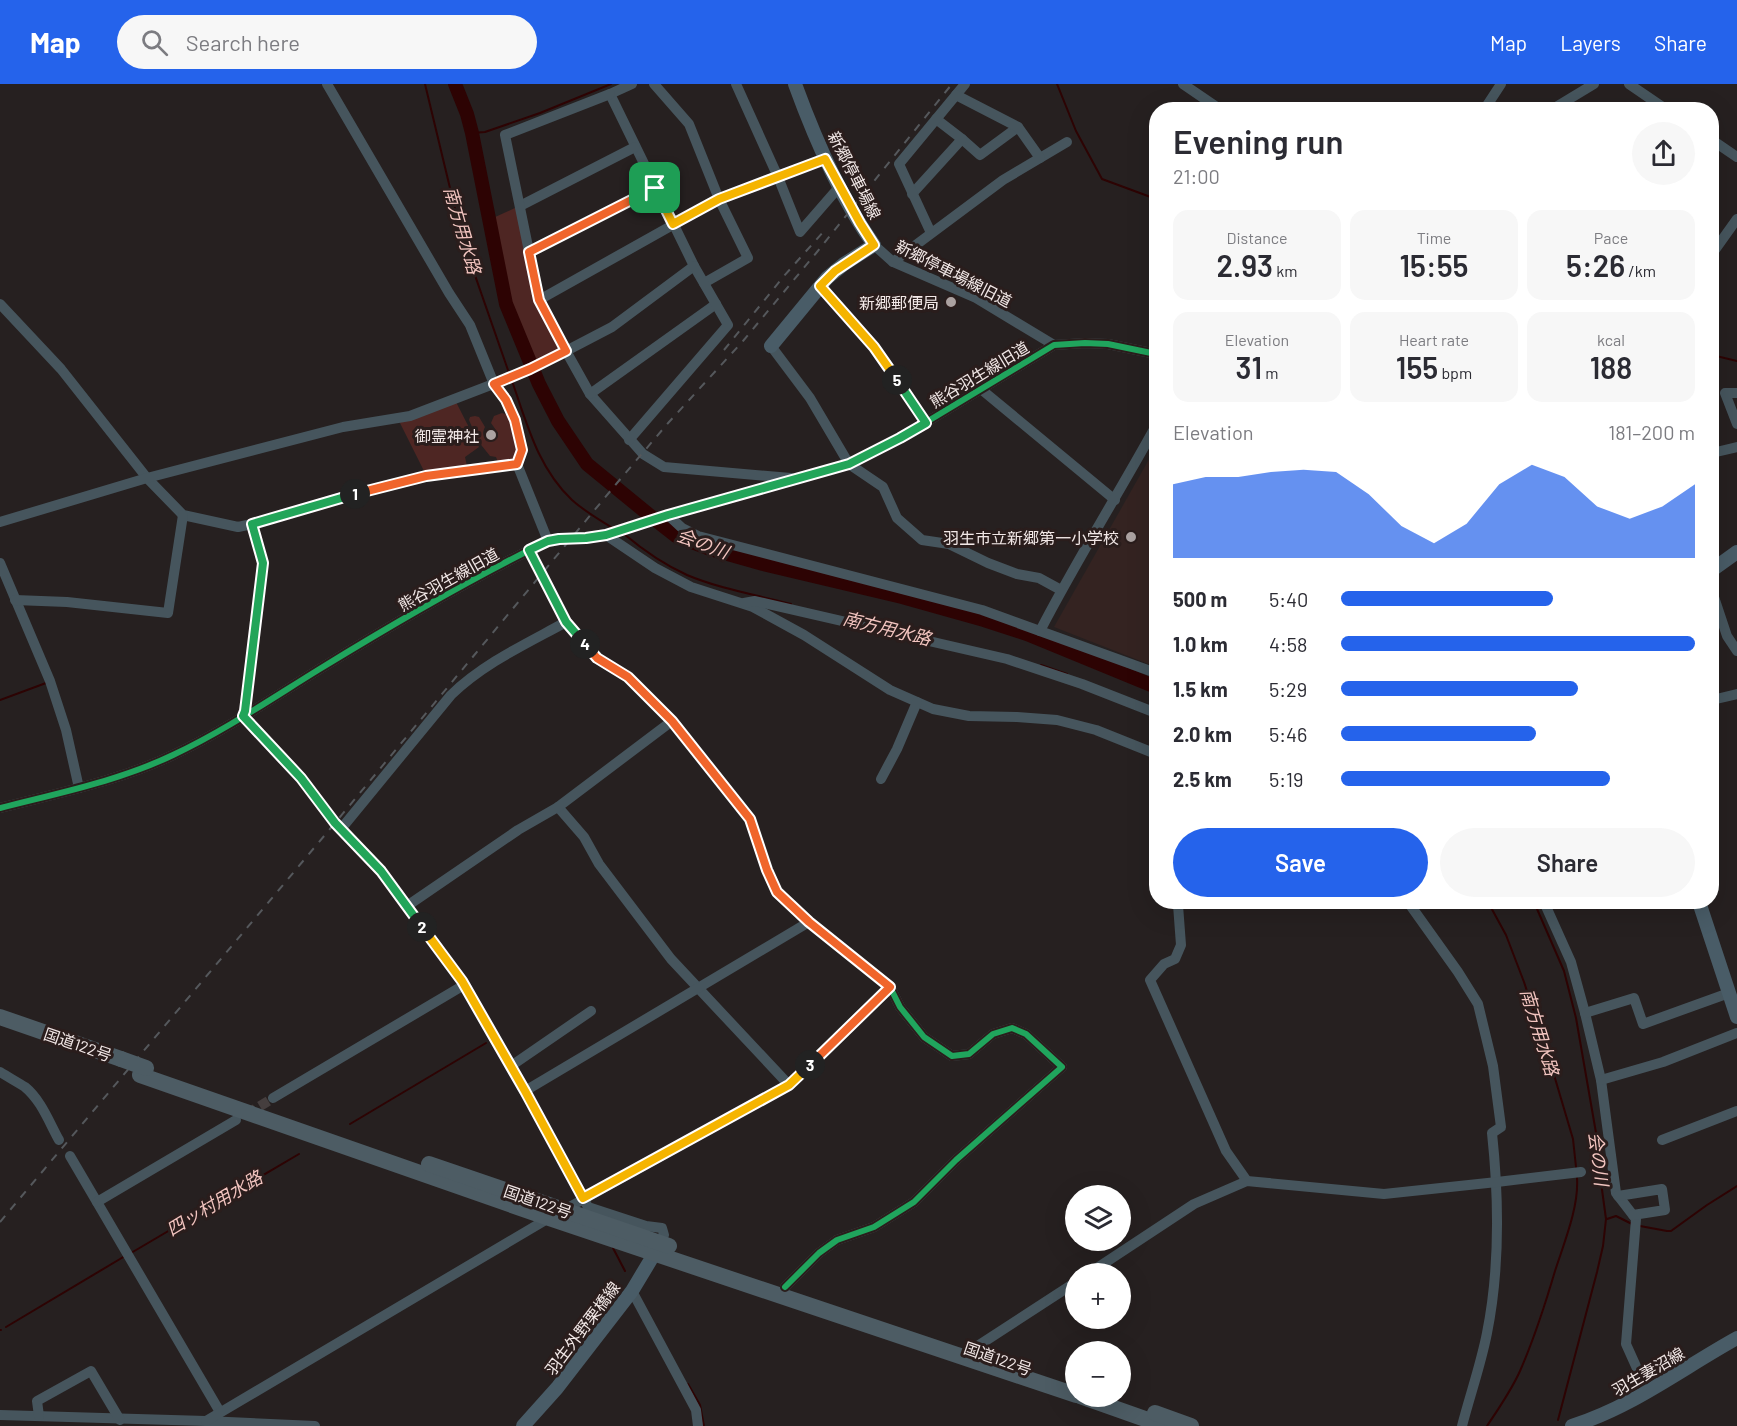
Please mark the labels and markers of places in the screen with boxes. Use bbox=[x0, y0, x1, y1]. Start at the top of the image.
pin bbox=[629, 162, 680, 213]
place label: 新郷郵便局 bbox=[859, 293, 939, 312]
marker: 新郷郵便局 bbox=[944, 295, 958, 309]
pin: 5 bbox=[882, 365, 912, 395]
place label: 御霊神社 bbox=[415, 426, 479, 445]
marker: 御霊神社 bbox=[484, 428, 498, 442]
pin: 1 bbox=[340, 479, 370, 509]
place label: 羽生市立新郷第一小学校 bbox=[943, 528, 1119, 547]
marker: 羽生市立新郷第一小学校 bbox=[1124, 530, 1138, 544]
pin: 4 bbox=[570, 629, 600, 659]
pin: 2 bbox=[407, 912, 437, 942]
pin: 3 bbox=[795, 1050, 825, 1080]

